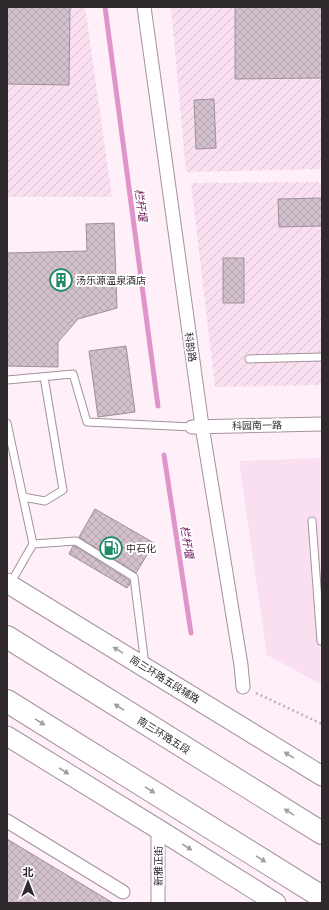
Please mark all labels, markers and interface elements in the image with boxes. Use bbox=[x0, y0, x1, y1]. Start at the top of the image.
water label: 栏杆堰 bbox=[133, 188, 150, 224]
building icon: 汤乐源温泉酒店 bbox=[48, 267, 74, 293]
place label: 汤乐源温泉酒店 bbox=[76, 275, 146, 286]
street label: 科韵路 bbox=[183, 331, 198, 363]
street label: 科园南一路 bbox=[232, 420, 282, 431]
water label: 栏杆堰 bbox=[178, 525, 196, 561]
fuel station icon: 中石化 bbox=[98, 535, 124, 561]
place label: 中石化 bbox=[126, 543, 156, 554]
one-way arrow bbox=[112, 647, 124, 654]
street label: 南三环路五段辅路 bbox=[128, 654, 202, 705]
one-way arrow bbox=[113, 703, 125, 710]
street label: 南三环路五段 bbox=[135, 715, 192, 756]
one-way arrow bbox=[34, 718, 46, 725]
one-way arrow bbox=[283, 752, 295, 759]
one-way arrow bbox=[59, 767, 69, 775]
one-way arrow bbox=[145, 786, 156, 794]
one-way arrow bbox=[283, 809, 295, 816]
one-way arrow bbox=[181, 843, 192, 850]
street label: 新雅正街 bbox=[153, 846, 164, 886]
one-way arrow bbox=[256, 855, 266, 863]
north arrow bbox=[8, 862, 48, 902]
text: 北 bbox=[23, 866, 34, 878]

